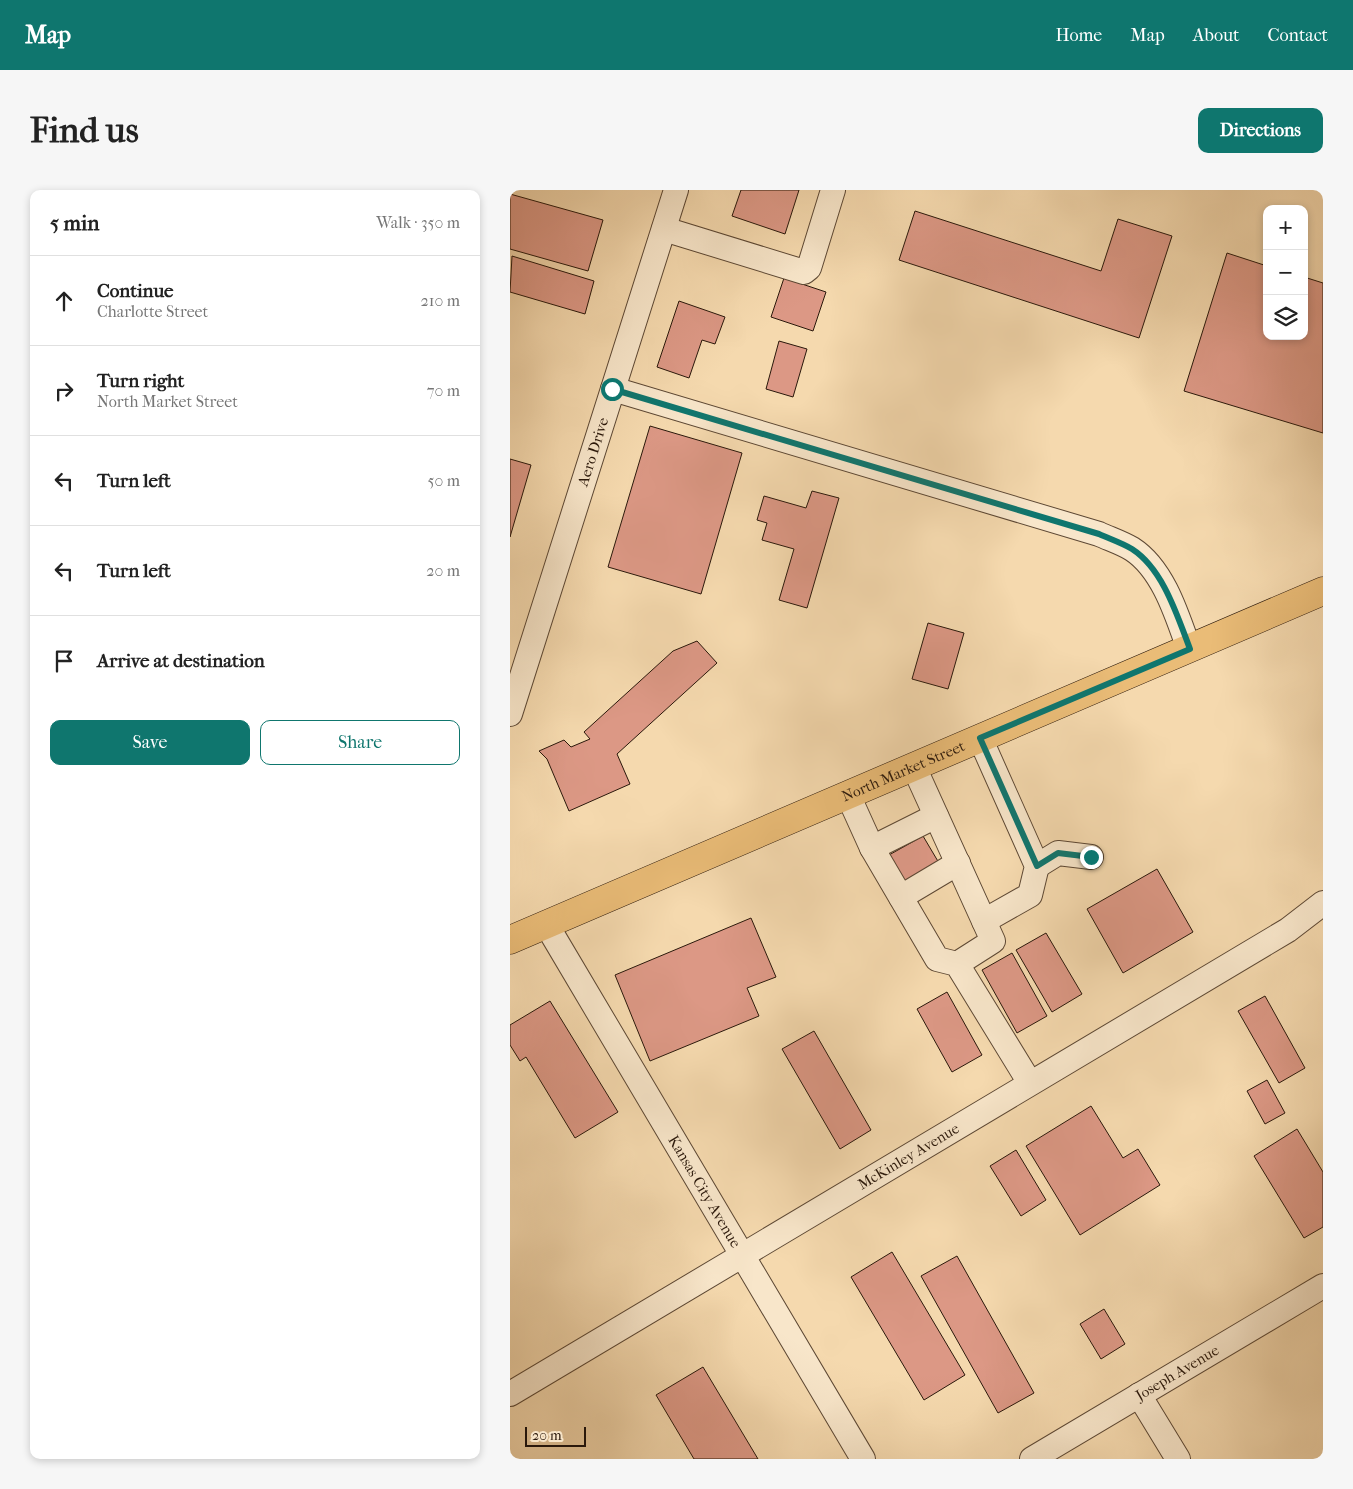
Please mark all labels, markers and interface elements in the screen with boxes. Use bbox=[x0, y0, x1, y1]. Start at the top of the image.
text: Map bbox=[25, 21, 71, 49]
text: Home bbox=[1055, 25, 1102, 46]
text: Map bbox=[1130, 25, 1165, 46]
text: About bbox=[1193, 25, 1239, 46]
text: Contact bbox=[1267, 25, 1328, 46]
button: Directions bbox=[1198, 108, 1323, 153]
text: Find us bbox=[30, 110, 139, 151]
map controls bbox=[1263, 205, 1308, 340]
button: + bbox=[1263, 205, 1308, 250]
text: 5 min bbox=[50, 211, 99, 235]
text: Walk · 350 m bbox=[376, 213, 460, 232]
button: − bbox=[1263, 250, 1308, 295]
text: Continue bbox=[97, 280, 173, 302]
icon: ahead bbox=[50, 287, 78, 315]
text: 210 m bbox=[421, 291, 460, 310]
button: layers bbox=[1263, 295, 1308, 340]
text: Charlotte Street bbox=[97, 302, 208, 321]
text: Turn right bbox=[97, 370, 184, 392]
icon: right bbox=[50, 377, 78, 405]
route start bbox=[601, 378, 624, 401]
text: 70 m bbox=[427, 381, 460, 400]
text: North Market Street bbox=[97, 392, 238, 411]
street label: Aero Drive bbox=[573, 415, 613, 489]
icon: left bbox=[50, 467, 78, 495]
text: Turn left bbox=[97, 470, 171, 492]
text: 50 m bbox=[428, 471, 460, 490]
icon: left bbox=[50, 557, 78, 585]
text: Turn left bbox=[97, 560, 171, 582]
text: 20 m bbox=[426, 561, 460, 580]
icon: arrive bbox=[50, 647, 78, 675]
text: Arrive at destination bbox=[97, 650, 265, 672]
button: Save bbox=[50, 720, 250, 765]
button: Share bbox=[260, 720, 460, 765]
street label: North Market Street bbox=[839, 737, 968, 806]
route end bbox=[1080, 846, 1103, 869]
street label: McKinley Avenue bbox=[854, 1119, 963, 1194]
street label: Kansas City Avenue bbox=[664, 1132, 745, 1251]
street label: Joseph Avenue bbox=[1131, 1341, 1223, 1405]
scale bar bbox=[525, 1424, 586, 1447]
text: 20 m bbox=[532, 1427, 562, 1444]

